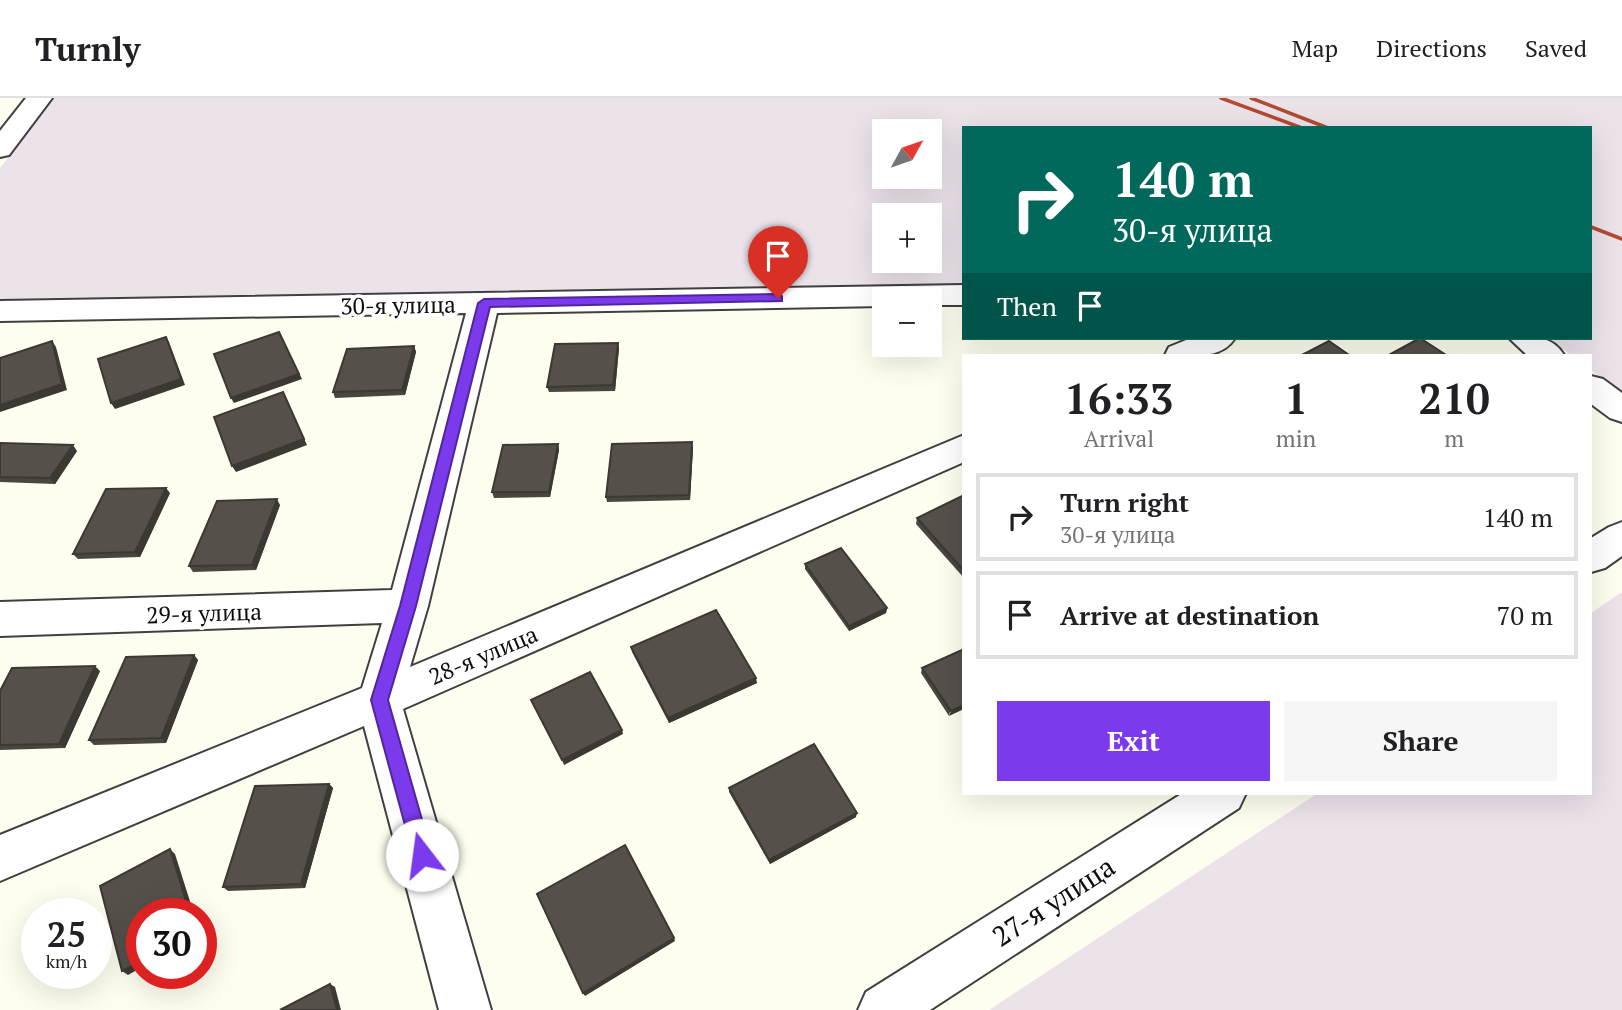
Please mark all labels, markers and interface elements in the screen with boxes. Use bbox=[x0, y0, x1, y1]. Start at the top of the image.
text: Turnly bbox=[35, 27, 140, 70]
text: Map bbox=[1292, 32, 1338, 64]
text: Directions bbox=[1376, 32, 1487, 64]
text: Saved bbox=[1525, 32, 1587, 64]
north arrow bbox=[872, 119, 942, 189]
map controls bbox=[872, 119, 942, 357]
text: 140 m bbox=[1112, 146, 1254, 211]
icon: right bbox=[997, 154, 1088, 245]
button: + bbox=[872, 203, 942, 273]
text: 30-я улица bbox=[1112, 209, 1273, 251]
pin bbox=[748, 226, 808, 298]
icon: arrive bbox=[759, 237, 797, 275]
button: − bbox=[872, 287, 942, 357]
icon: arrive bbox=[1071, 287, 1109, 325]
street label: 30-я улица bbox=[340, 288, 456, 322]
text: Then bbox=[997, 289, 1057, 323]
text: 16:33 bbox=[1064, 370, 1174, 426]
text: 1 bbox=[1284, 370, 1308, 426]
text: 210 bbox=[1419, 370, 1490, 426]
text: Arrival bbox=[1084, 423, 1154, 454]
text: min bbox=[1276, 423, 1316, 454]
text: m bbox=[1444, 423, 1464, 454]
text: Turn right bbox=[1060, 485, 1189, 519]
icon: right bbox=[1001, 498, 1039, 536]
text: 140 m bbox=[1483, 500, 1553, 534]
text: 30-я улица bbox=[1060, 519, 1175, 550]
street label: 29-я улица bbox=[146, 595, 263, 631]
icon: arrive bbox=[1001, 596, 1039, 634]
text: Arrive at destination bbox=[1060, 598, 1319, 632]
text: 70 m bbox=[1497, 598, 1553, 632]
street label: 28-я улица bbox=[424, 618, 543, 692]
button: Exit bbox=[997, 701, 1270, 781]
button: Share bbox=[1284, 701, 1557, 781]
position arrow bbox=[385, 818, 459, 892]
street label: 27-я улица bbox=[985, 848, 1121, 954]
speed limit sign: 30 bbox=[126, 898, 217, 989]
text: 25 bbox=[47, 911, 86, 957]
text: km/h bbox=[46, 949, 87, 973]

